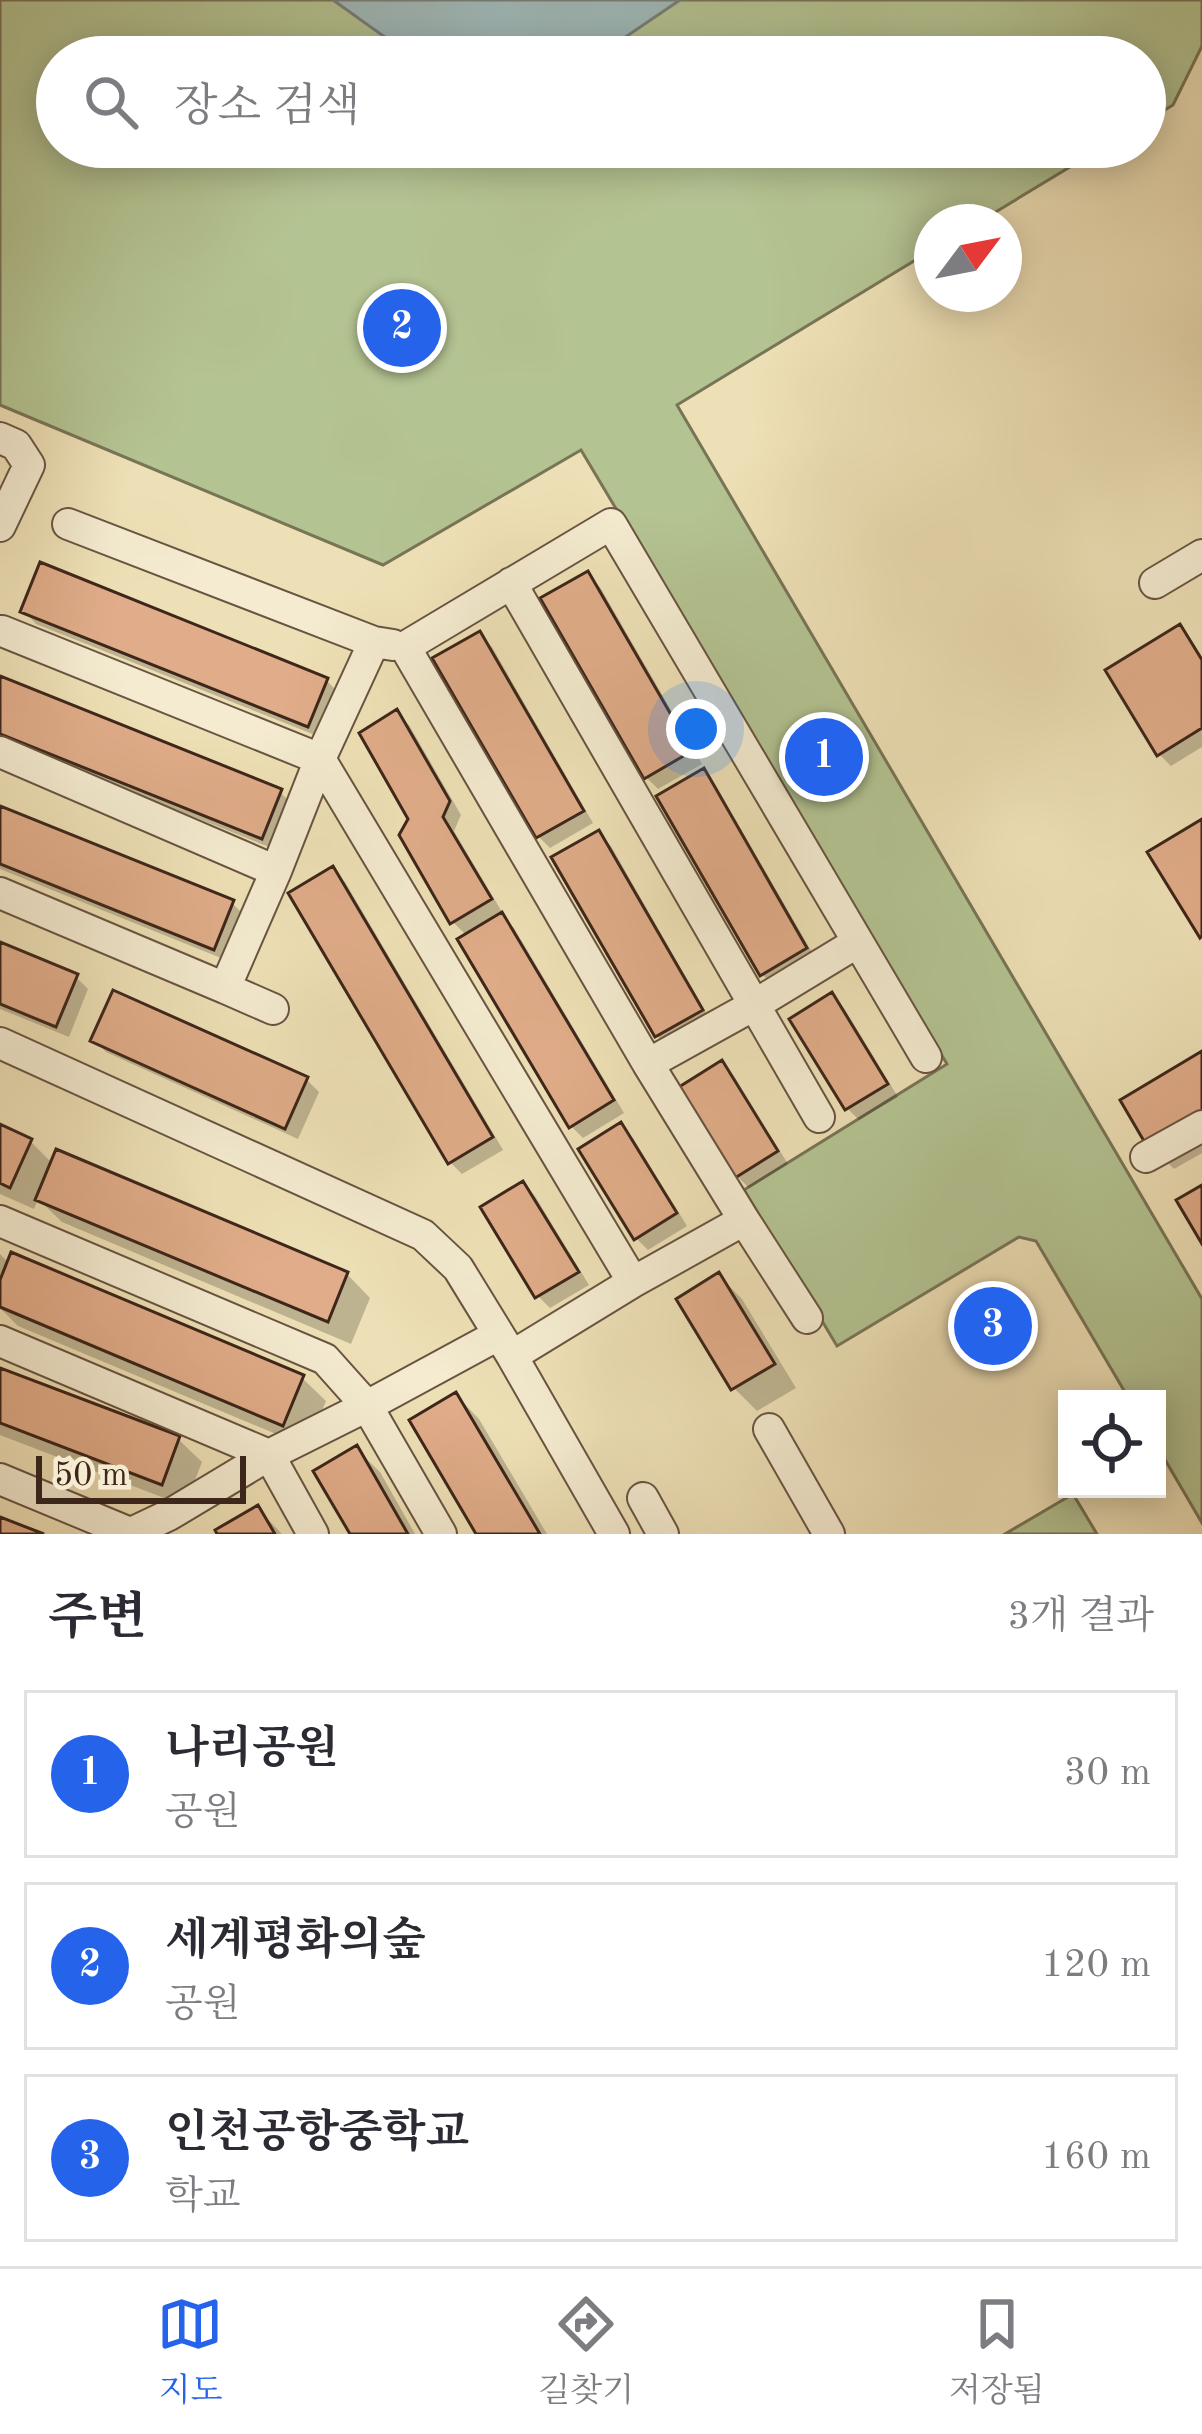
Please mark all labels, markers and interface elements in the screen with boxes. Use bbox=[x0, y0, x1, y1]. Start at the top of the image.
search box bbox=[36, 36, 1166, 168]
icon: search bbox=[78, 69, 144, 135]
text: 장소 검색 bbox=[174, 86, 360, 131]
north arrow bbox=[914, 204, 1022, 312]
pin: 2 bbox=[363, 283, 441, 373]
your location bbox=[666, 699, 726, 759]
pin: 1 bbox=[785, 712, 863, 802]
pin: 3 bbox=[954, 1281, 1032, 1371]
map controls bbox=[1058, 1390, 1166, 1498]
button: locate bbox=[1058, 1390, 1166, 1498]
scale bar bbox=[36, 1450, 246, 1503]
text: 50 m bbox=[54, 1460, 128, 1493]
text: 주변 bbox=[48, 1594, 147, 1645]
text: 3개 결과 bbox=[1007, 1598, 1154, 1637]
text: 나리공원 bbox=[165, 1728, 339, 1773]
text: 1 bbox=[79, 1754, 101, 1793]
text: 30 m bbox=[1064, 1754, 1151, 1793]
text: 공원 bbox=[165, 1794, 240, 1833]
text: 세계평화의숲 bbox=[165, 1920, 426, 1965]
text: 2 bbox=[79, 1946, 101, 1985]
text: 120 m bbox=[1041, 1946, 1151, 1985]
text: 공원 bbox=[165, 1986, 240, 2025]
text: 인천공항중학교 bbox=[165, 2112, 469, 2157]
text: 3 bbox=[79, 2138, 101, 2177]
text: 160 m bbox=[1041, 2138, 1151, 2177]
text: 학교 bbox=[165, 2178, 240, 2217]
tab: 지도 bbox=[157, 2291, 223, 2413]
tab: 길찾기 bbox=[538, 2291, 634, 2413]
tab: 저장됨 bbox=[949, 2291, 1045, 2413]

